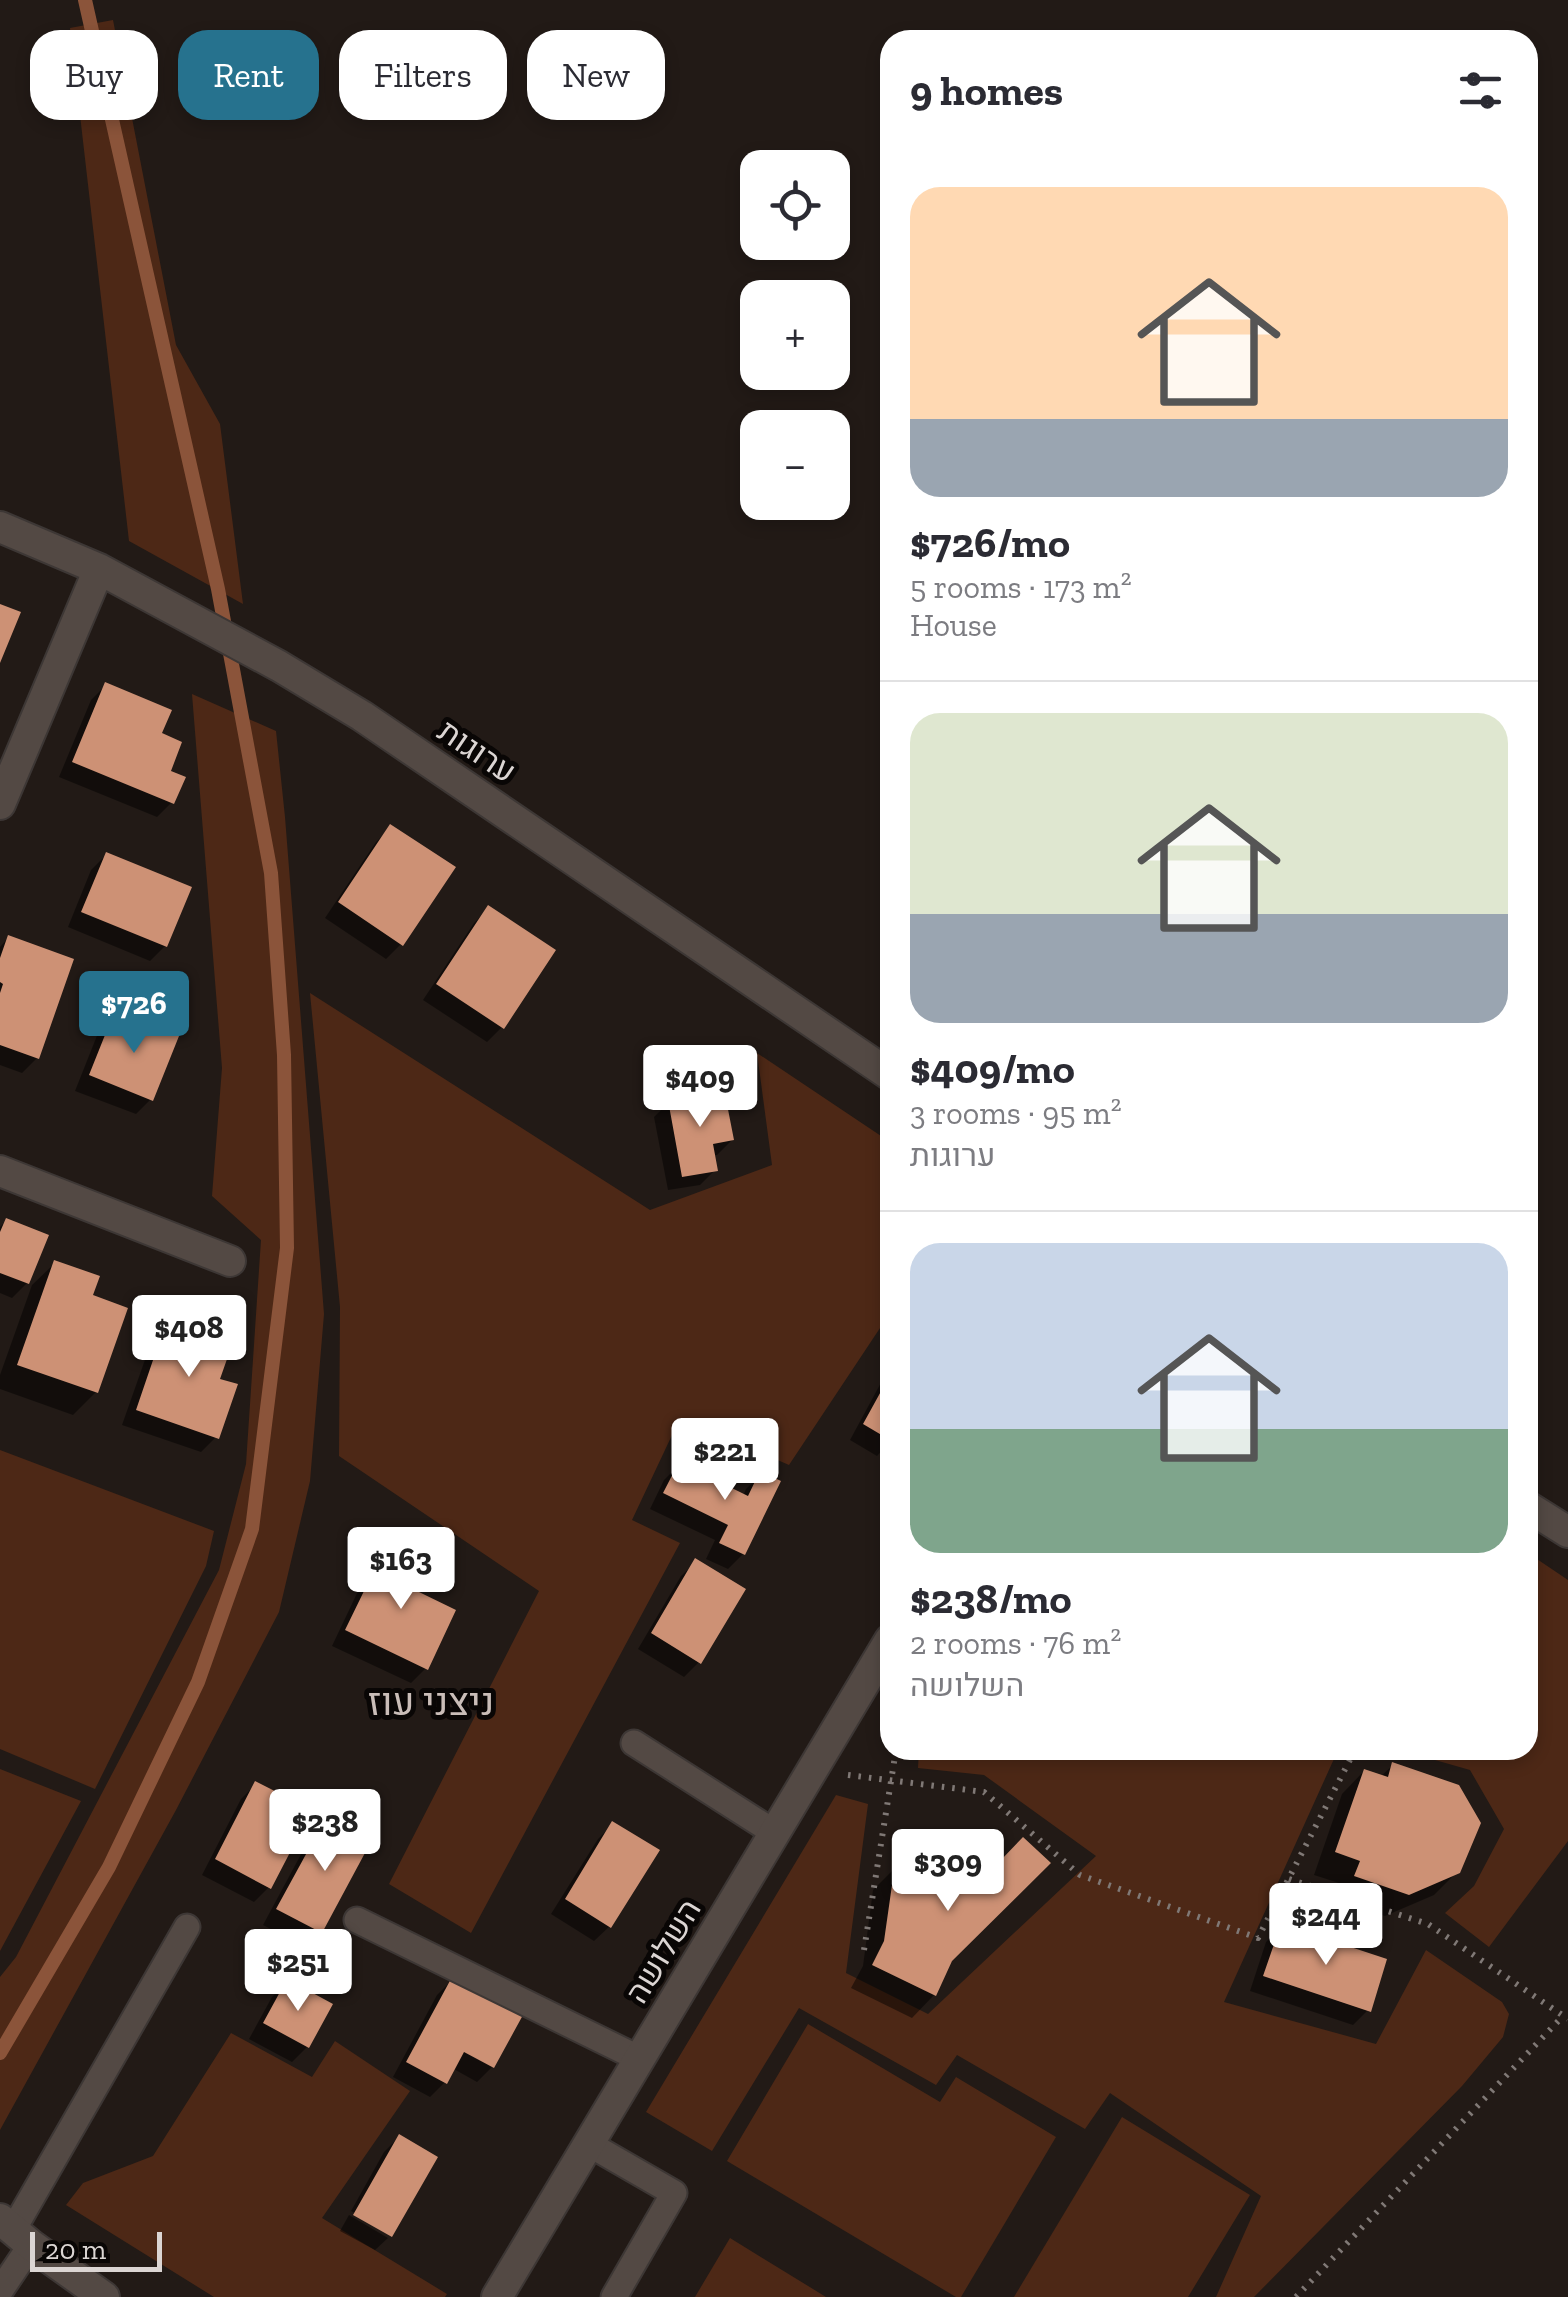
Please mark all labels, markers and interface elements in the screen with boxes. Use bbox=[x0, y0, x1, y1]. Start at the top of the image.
chip: Buy bbox=[30, 30, 158, 120]
chip: Rent bbox=[178, 30, 319, 120]
chip: Filters bbox=[339, 30, 507, 120]
chip: New bbox=[527, 30, 665, 120]
icon: filters bbox=[1453, 63, 1508, 118]
text: 9 homes bbox=[910, 65, 1063, 116]
map controls bbox=[740, 150, 850, 520]
button: locate bbox=[740, 150, 850, 260]
icon: home bbox=[1119, 252, 1299, 432]
button: + bbox=[740, 280, 850, 390]
button: − bbox=[740, 410, 850, 520]
text: $726/mo bbox=[910, 517, 1070, 568]
text: 5 rooms · 173 m² bbox=[910, 568, 1132, 606]
text: House bbox=[910, 606, 997, 644]
street label: ערוגות bbox=[431, 711, 523, 791]
icon: home bbox=[1119, 778, 1299, 958]
pin: $726 bbox=[75, 971, 193, 1056]
text: $726 bbox=[101, 984, 167, 1022]
text: $409/mo bbox=[910, 1043, 1075, 1094]
pin: $409 bbox=[641, 1045, 759, 1130]
text: $409 bbox=[665, 1058, 735, 1096]
text: 3 rooms · 95 m² bbox=[910, 1094, 1122, 1132]
text: ערוגות bbox=[910, 1136, 995, 1174]
pin: $408 bbox=[130, 1295, 248, 1380]
text: $408 bbox=[154, 1308, 224, 1346]
icon: home bbox=[1119, 1308, 1299, 1488]
pin: $221 bbox=[666, 1418, 784, 1503]
text: $221 bbox=[693, 1431, 757, 1469]
pin: $163 bbox=[342, 1527, 460, 1612]
text: $163 bbox=[370, 1540, 432, 1578]
text: $238/mo bbox=[910, 1573, 1072, 1624]
text: 2 rooms · 76 m² bbox=[910, 1624, 1121, 1662]
text: השלושה bbox=[910, 1666, 1024, 1704]
district label: ניצני עוז bbox=[368, 1679, 494, 1725]
pin: $238 bbox=[266, 1789, 384, 1874]
text: $238 bbox=[291, 1802, 359, 1840]
pin: $309 bbox=[889, 1829, 1007, 1914]
text: $309 bbox=[914, 1842, 982, 1880]
pin: $244 bbox=[1267, 1883, 1385, 1968]
street label: השלושה bbox=[617, 1892, 709, 2010]
text: $244 bbox=[1291, 1896, 1361, 1934]
pin: $251 bbox=[239, 1929, 357, 2014]
text: $251 bbox=[267, 1942, 329, 1980]
scale bar bbox=[30, 2227, 162, 2272]
text: 20 m bbox=[45, 2233, 106, 2266]

